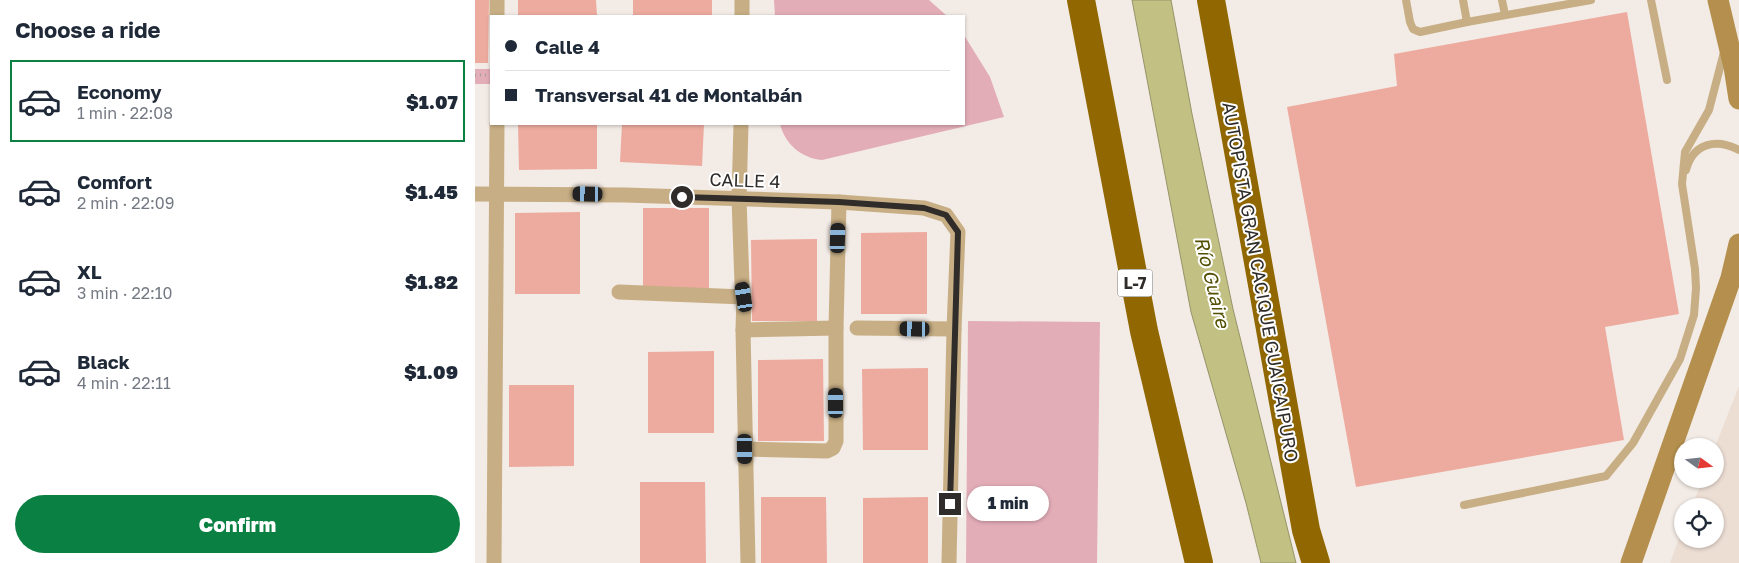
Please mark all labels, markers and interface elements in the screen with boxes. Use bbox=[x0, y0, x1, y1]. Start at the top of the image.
text: Choose a ride bbox=[15, 16, 161, 43]
text: Calle 4 bbox=[535, 35, 600, 58]
icon: car bbox=[17, 79, 62, 124]
text: Economy bbox=[77, 80, 162, 103]
text: Transversal 41 de Montalbán bbox=[535, 83, 802, 106]
text: $1.07 bbox=[406, 90, 458, 113]
street label: AUTOPISTA GRAN CACIQUE GUAICAIPURO bbox=[1218, 100, 1304, 464]
text: 1 min · 22:08 bbox=[77, 103, 173, 123]
street label: CALLE 4 bbox=[709, 168, 781, 192]
icon: car bbox=[17, 169, 62, 214]
text: Comfort bbox=[77, 170, 152, 193]
text: $1.45 bbox=[405, 180, 458, 203]
car bbox=[572, 186, 603, 202]
route start bbox=[671, 186, 693, 208]
text: 2 min · 22:09 bbox=[77, 193, 174, 213]
car bbox=[829, 223, 846, 253]
water label: Río Guaire bbox=[1191, 234, 1236, 332]
icon: car bbox=[17, 259, 62, 304]
text: XL bbox=[77, 260, 102, 283]
text: $1.82 bbox=[405, 270, 458, 293]
road number: L-7 bbox=[1117, 270, 1153, 296]
car bbox=[734, 281, 753, 313]
text: 3 min · 22:10 bbox=[77, 283, 173, 303]
car bbox=[899, 321, 930, 337]
icon: car bbox=[17, 349, 62, 394]
text: Black bbox=[77, 350, 130, 373]
text: $1.09 bbox=[404, 360, 458, 383]
text: 4 min · 22:11 bbox=[77, 373, 171, 393]
car bbox=[828, 388, 843, 418]
car bbox=[737, 434, 752, 464]
north arrow bbox=[1674, 438, 1724, 488]
map controls bbox=[1674, 438, 1724, 548]
callout: 1 min bbox=[967, 486, 1050, 522]
route end bbox=[939, 493, 961, 515]
text: 1 min bbox=[988, 493, 1028, 513]
button: Confirm bbox=[15, 495, 460, 553]
button: locate bbox=[1674, 498, 1724, 548]

